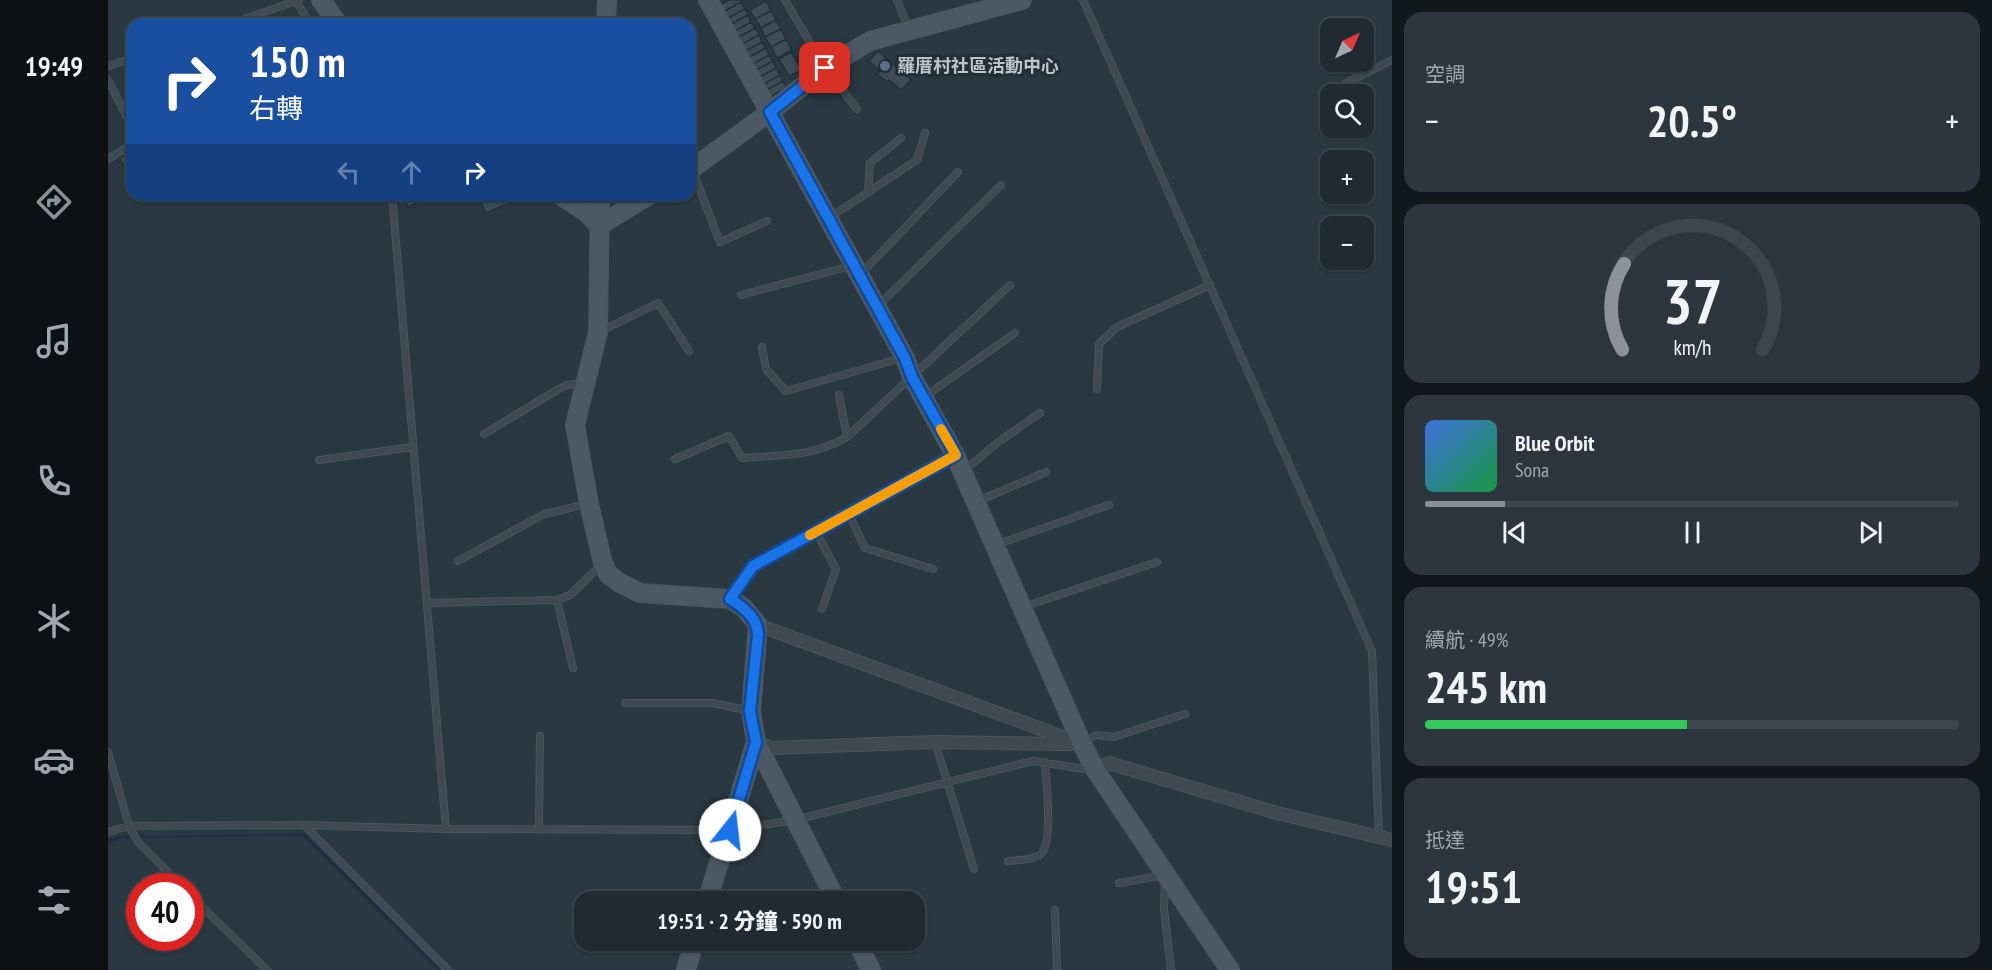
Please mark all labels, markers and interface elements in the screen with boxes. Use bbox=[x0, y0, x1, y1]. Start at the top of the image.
north arrow bbox=[1320, 18, 1374, 72]
map controls bbox=[1320, 18, 1374, 270]
text: 150 m bbox=[249, 34, 346, 89]
icon: right bbox=[150, 42, 228, 120]
pin bbox=[799, 42, 850, 93]
text: 19:49 bbox=[25, 49, 83, 83]
icon: arrive bbox=[808, 51, 841, 84]
place label: 羅厝村社區活動中心 bbox=[897, 54, 1059, 77]
marker: 羅厝村社區活動中心 bbox=[878, 59, 892, 73]
text: 空調 bbox=[1425, 61, 1465, 87]
button: search bbox=[1320, 84, 1374, 138]
text: 右轉 bbox=[249, 91, 303, 125]
text: 20.5° bbox=[1647, 91, 1737, 149]
text: − bbox=[1425, 99, 1439, 142]
text: + bbox=[1945, 99, 1959, 142]
button: + bbox=[1320, 150, 1374, 204]
icon: left bbox=[332, 156, 365, 189]
icon: ahead bbox=[395, 156, 428, 189]
icon: right bbox=[458, 156, 491, 189]
icon: directions bbox=[33, 181, 75, 223]
button: − bbox=[1320, 216, 1374, 270]
text: 37 bbox=[1662, 261, 1722, 342]
icon: music bbox=[33, 320, 75, 362]
text: km/h bbox=[1673, 334, 1711, 362]
text: Blue Orbit bbox=[1515, 429, 1594, 457]
text: Sona bbox=[1515, 457, 1549, 483]
icon: phone bbox=[33, 460, 75, 502]
icon: previous bbox=[1498, 516, 1531, 549]
icon: pause bbox=[1676, 516, 1709, 549]
icon: next bbox=[1854, 516, 1887, 549]
icon: climate bbox=[33, 600, 75, 642]
text: 續航 · 49% bbox=[1425, 627, 1508, 653]
text: 245 km bbox=[1425, 657, 1547, 715]
icon: car bbox=[33, 739, 75, 781]
position arrow bbox=[698, 798, 762, 862]
text: 抵達 bbox=[1425, 827, 1465, 853]
text: 19:51 bbox=[1425, 857, 1522, 915]
speed limit sign: 40 bbox=[126, 873, 204, 951]
icon: filters bbox=[33, 879, 75, 921]
text: 19:51 · 2 分鐘 · 590 m bbox=[657, 907, 842, 935]

